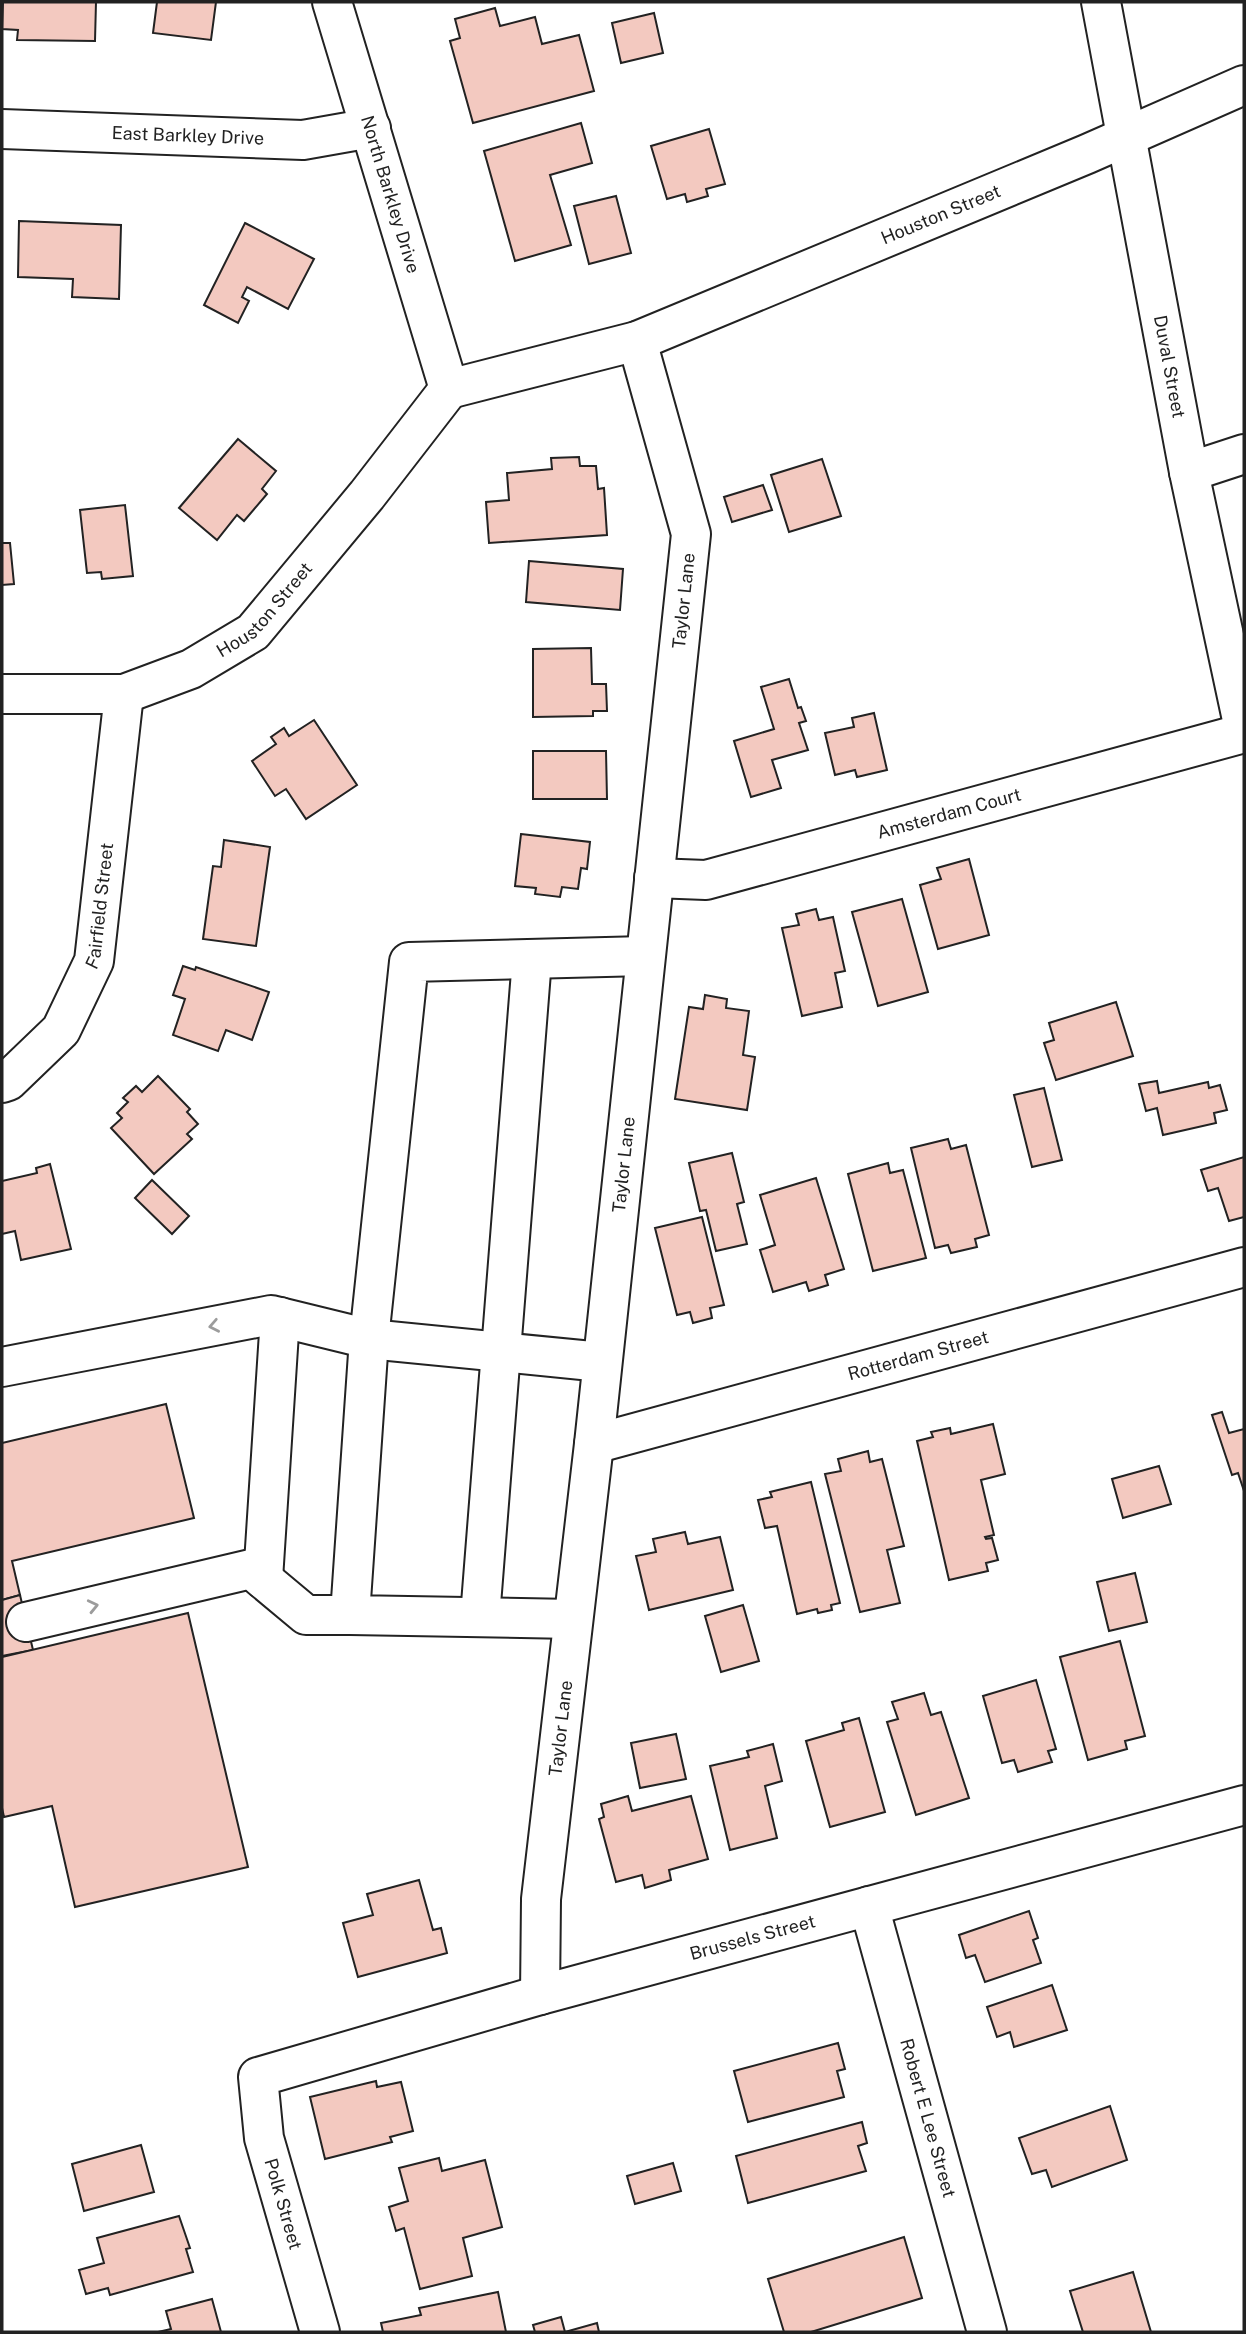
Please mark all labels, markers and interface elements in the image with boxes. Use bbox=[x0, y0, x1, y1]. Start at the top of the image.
street label: North Barkley Drive bbox=[357, 113, 424, 276]
street label: East Barkley Drive bbox=[111, 122, 265, 149]
street label: Houston Street bbox=[878, 180, 1004, 248]
street label: Duval Street bbox=[1150, 313, 1190, 420]
street label: Taylor Lane bbox=[668, 552, 699, 650]
street label: Houston Street bbox=[213, 558, 316, 661]
street label: Amsterdam Court bbox=[874, 783, 1023, 843]
street label: Fairfield Street bbox=[81, 842, 117, 972]
street label: Taylor Lane bbox=[608, 1116, 639, 1214]
one-way arrow bbox=[208, 1318, 220, 1333]
street label: Rotterdam Street bbox=[845, 1326, 991, 1384]
one-way arrow bbox=[87, 1600, 99, 1615]
street label: Taylor Lane bbox=[544, 1679, 576, 1777]
street label: Brussels Street bbox=[687, 1910, 817, 1964]
street label: Robert E Lee Street bbox=[896, 2036, 960, 2200]
street label: Polk Street bbox=[260, 2156, 307, 2252]

